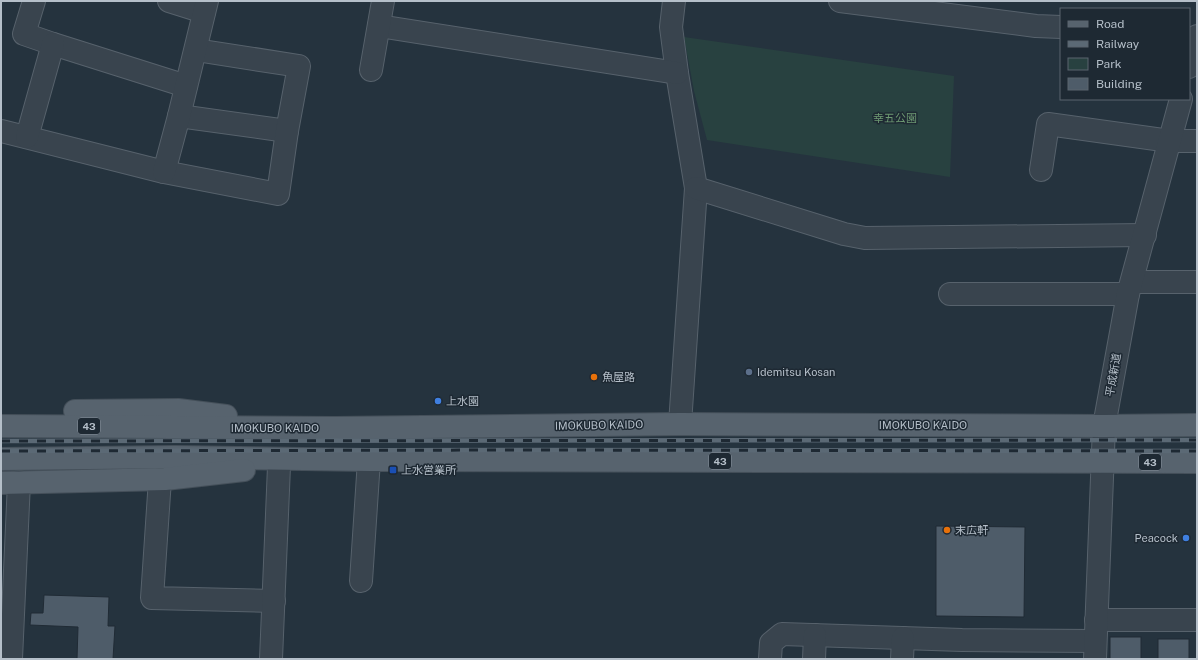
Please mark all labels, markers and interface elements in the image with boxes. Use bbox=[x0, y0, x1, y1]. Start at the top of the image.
legend bbox=[1060, 8, 1190, 100]
text: Road bbox=[1096, 17, 1124, 31]
text: Railway bbox=[1096, 37, 1140, 51]
text: Park bbox=[1096, 57, 1122, 71]
text: Building bbox=[1096, 77, 1142, 91]
park label: 幸五公園 bbox=[873, 112, 917, 124]
street label: 平成新道 bbox=[1103, 352, 1123, 398]
place label: Idemitsu Kosan bbox=[757, 366, 835, 378]
marker: Idemitsu Kosan bbox=[744, 367, 754, 377]
place label: 魚屋路 bbox=[602, 371, 635, 383]
marker: 魚屋路 bbox=[589, 372, 599, 382]
place label: 上水園 bbox=[446, 395, 479, 407]
marker: 上水園 bbox=[433, 396, 443, 406]
road number: 43 bbox=[78, 418, 100, 434]
street label: IMOKUBO KAIDO bbox=[555, 418, 643, 432]
street label: IMOKUBO KAIDO bbox=[879, 419, 967, 431]
street label: IMOKUBO KAIDO bbox=[231, 422, 319, 434]
road number: 43 bbox=[709, 453, 731, 469]
road number: 43 bbox=[1139, 454, 1161, 470]
place label: 上水営業所 bbox=[401, 464, 457, 476]
marker: 上水営業所 bbox=[388, 465, 398, 475]
place label: 末広軒 bbox=[955, 524, 989, 536]
marker: 末広軒 bbox=[942, 525, 952, 535]
place label: Peacock bbox=[1135, 532, 1178, 544]
marker: Peacock bbox=[1181, 533, 1191, 543]

